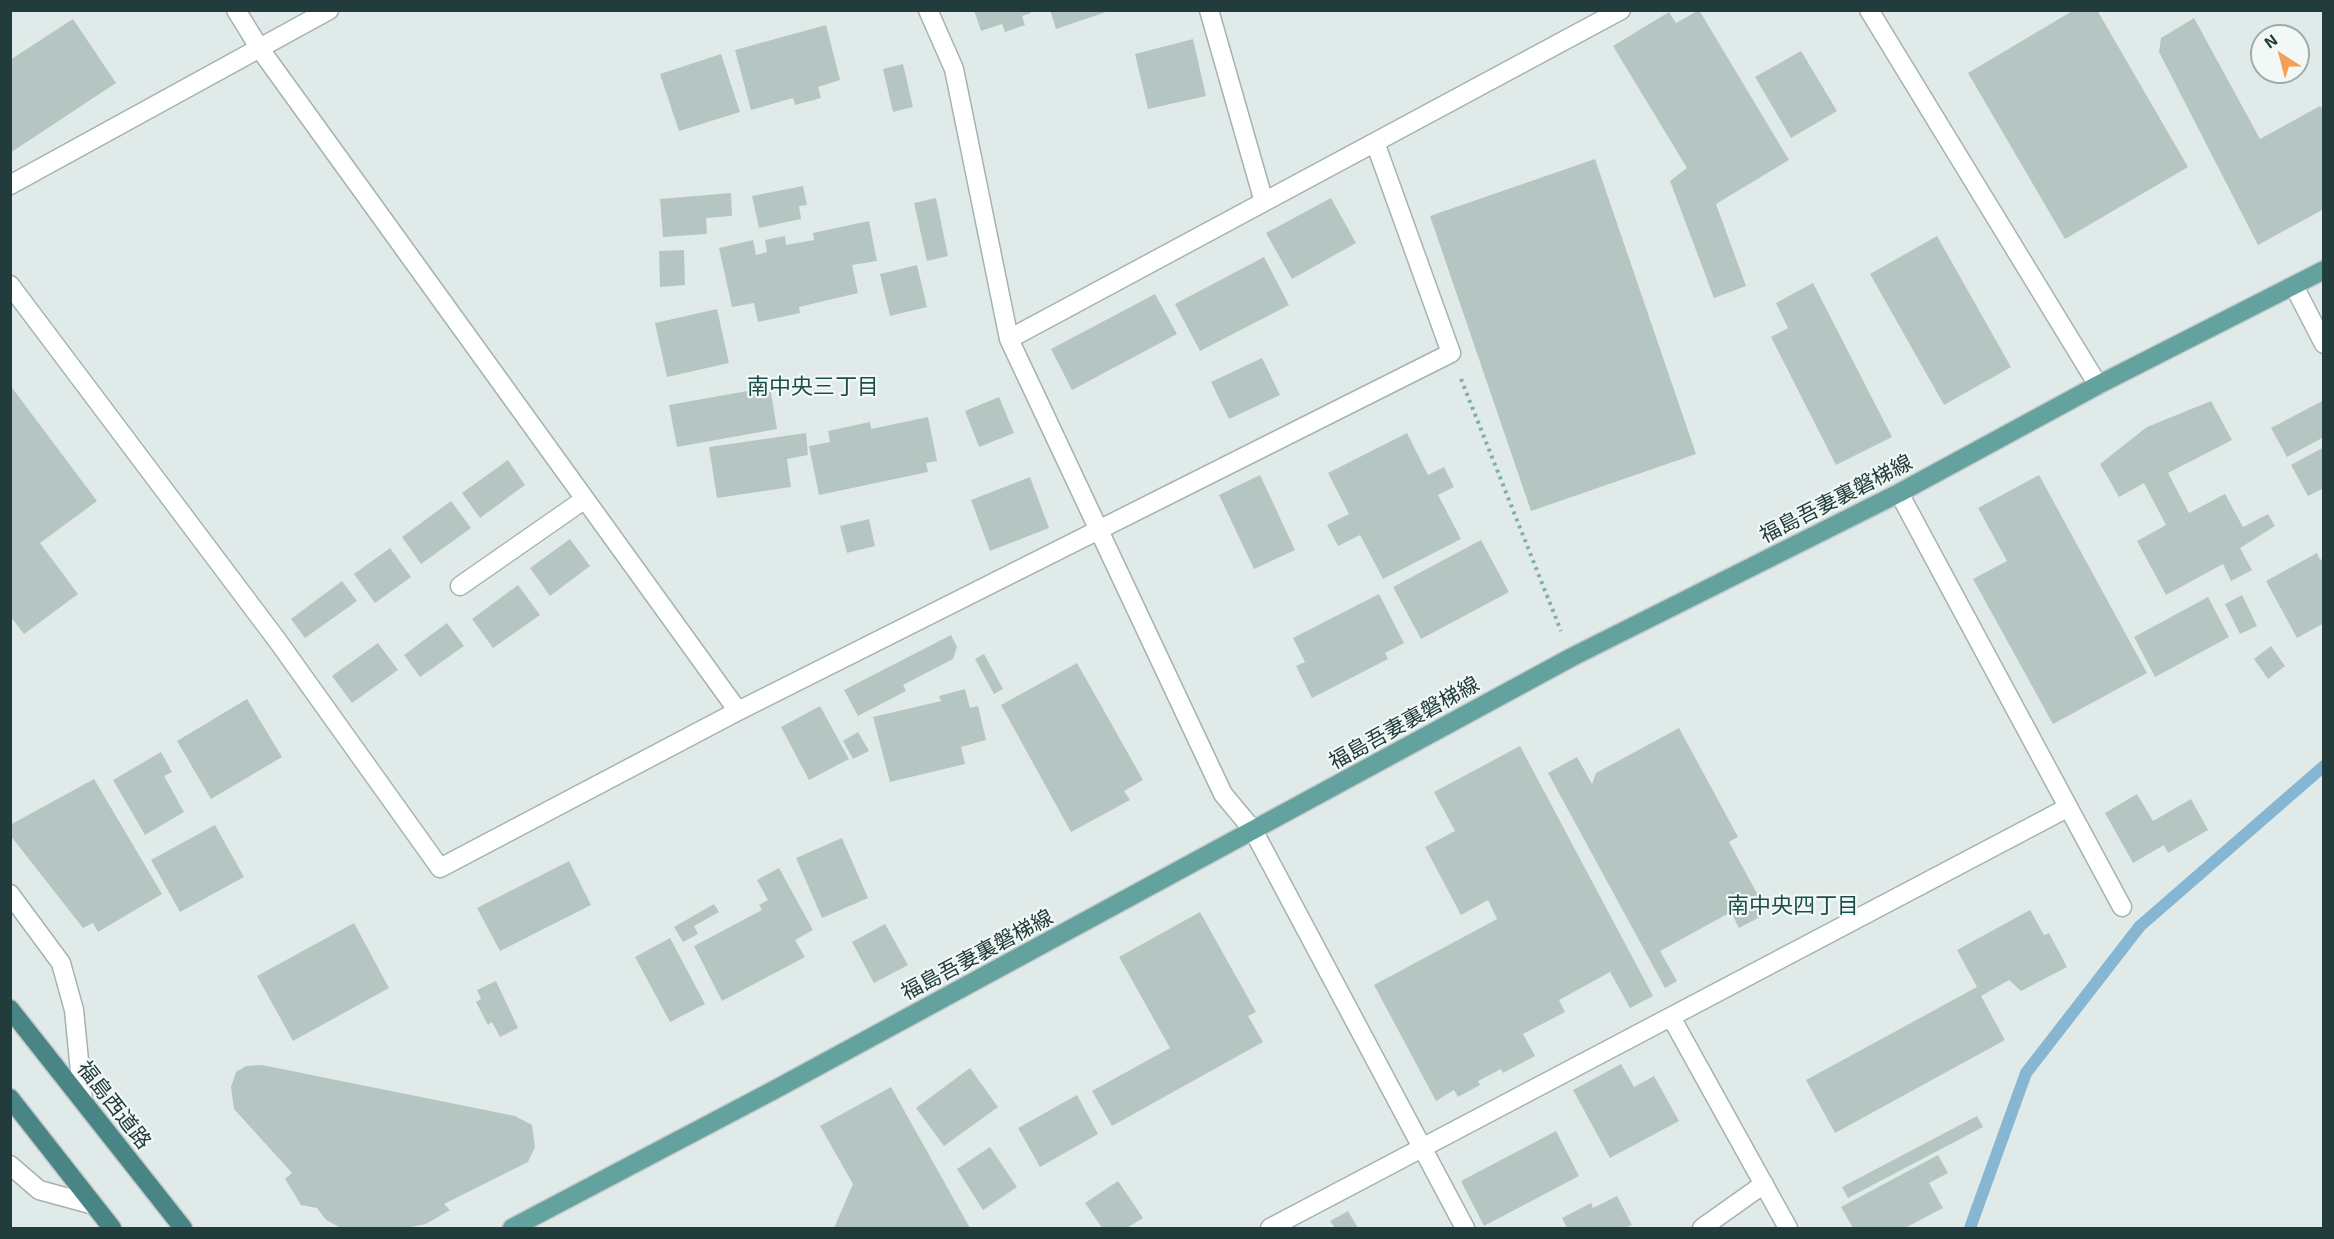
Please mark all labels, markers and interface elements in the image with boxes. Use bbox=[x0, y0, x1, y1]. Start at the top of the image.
north arrow bbox=[2250, 24, 2310, 84]
text: N bbox=[2260, 30, 2281, 52]
district label: 南中央三丁目 bbox=[747, 374, 879, 400]
street label: 福島吾妻裏磐梯線 bbox=[1755, 450, 1917, 548]
street label: 福島吾妻裏磐梯線 bbox=[1324, 671, 1484, 775]
district label: 南中央四丁目 bbox=[1727, 893, 1859, 919]
street label: 福島吾妻裏磐梯線 bbox=[897, 904, 1057, 1006]
street label: 福島西道路 bbox=[72, 1056, 156, 1154]

